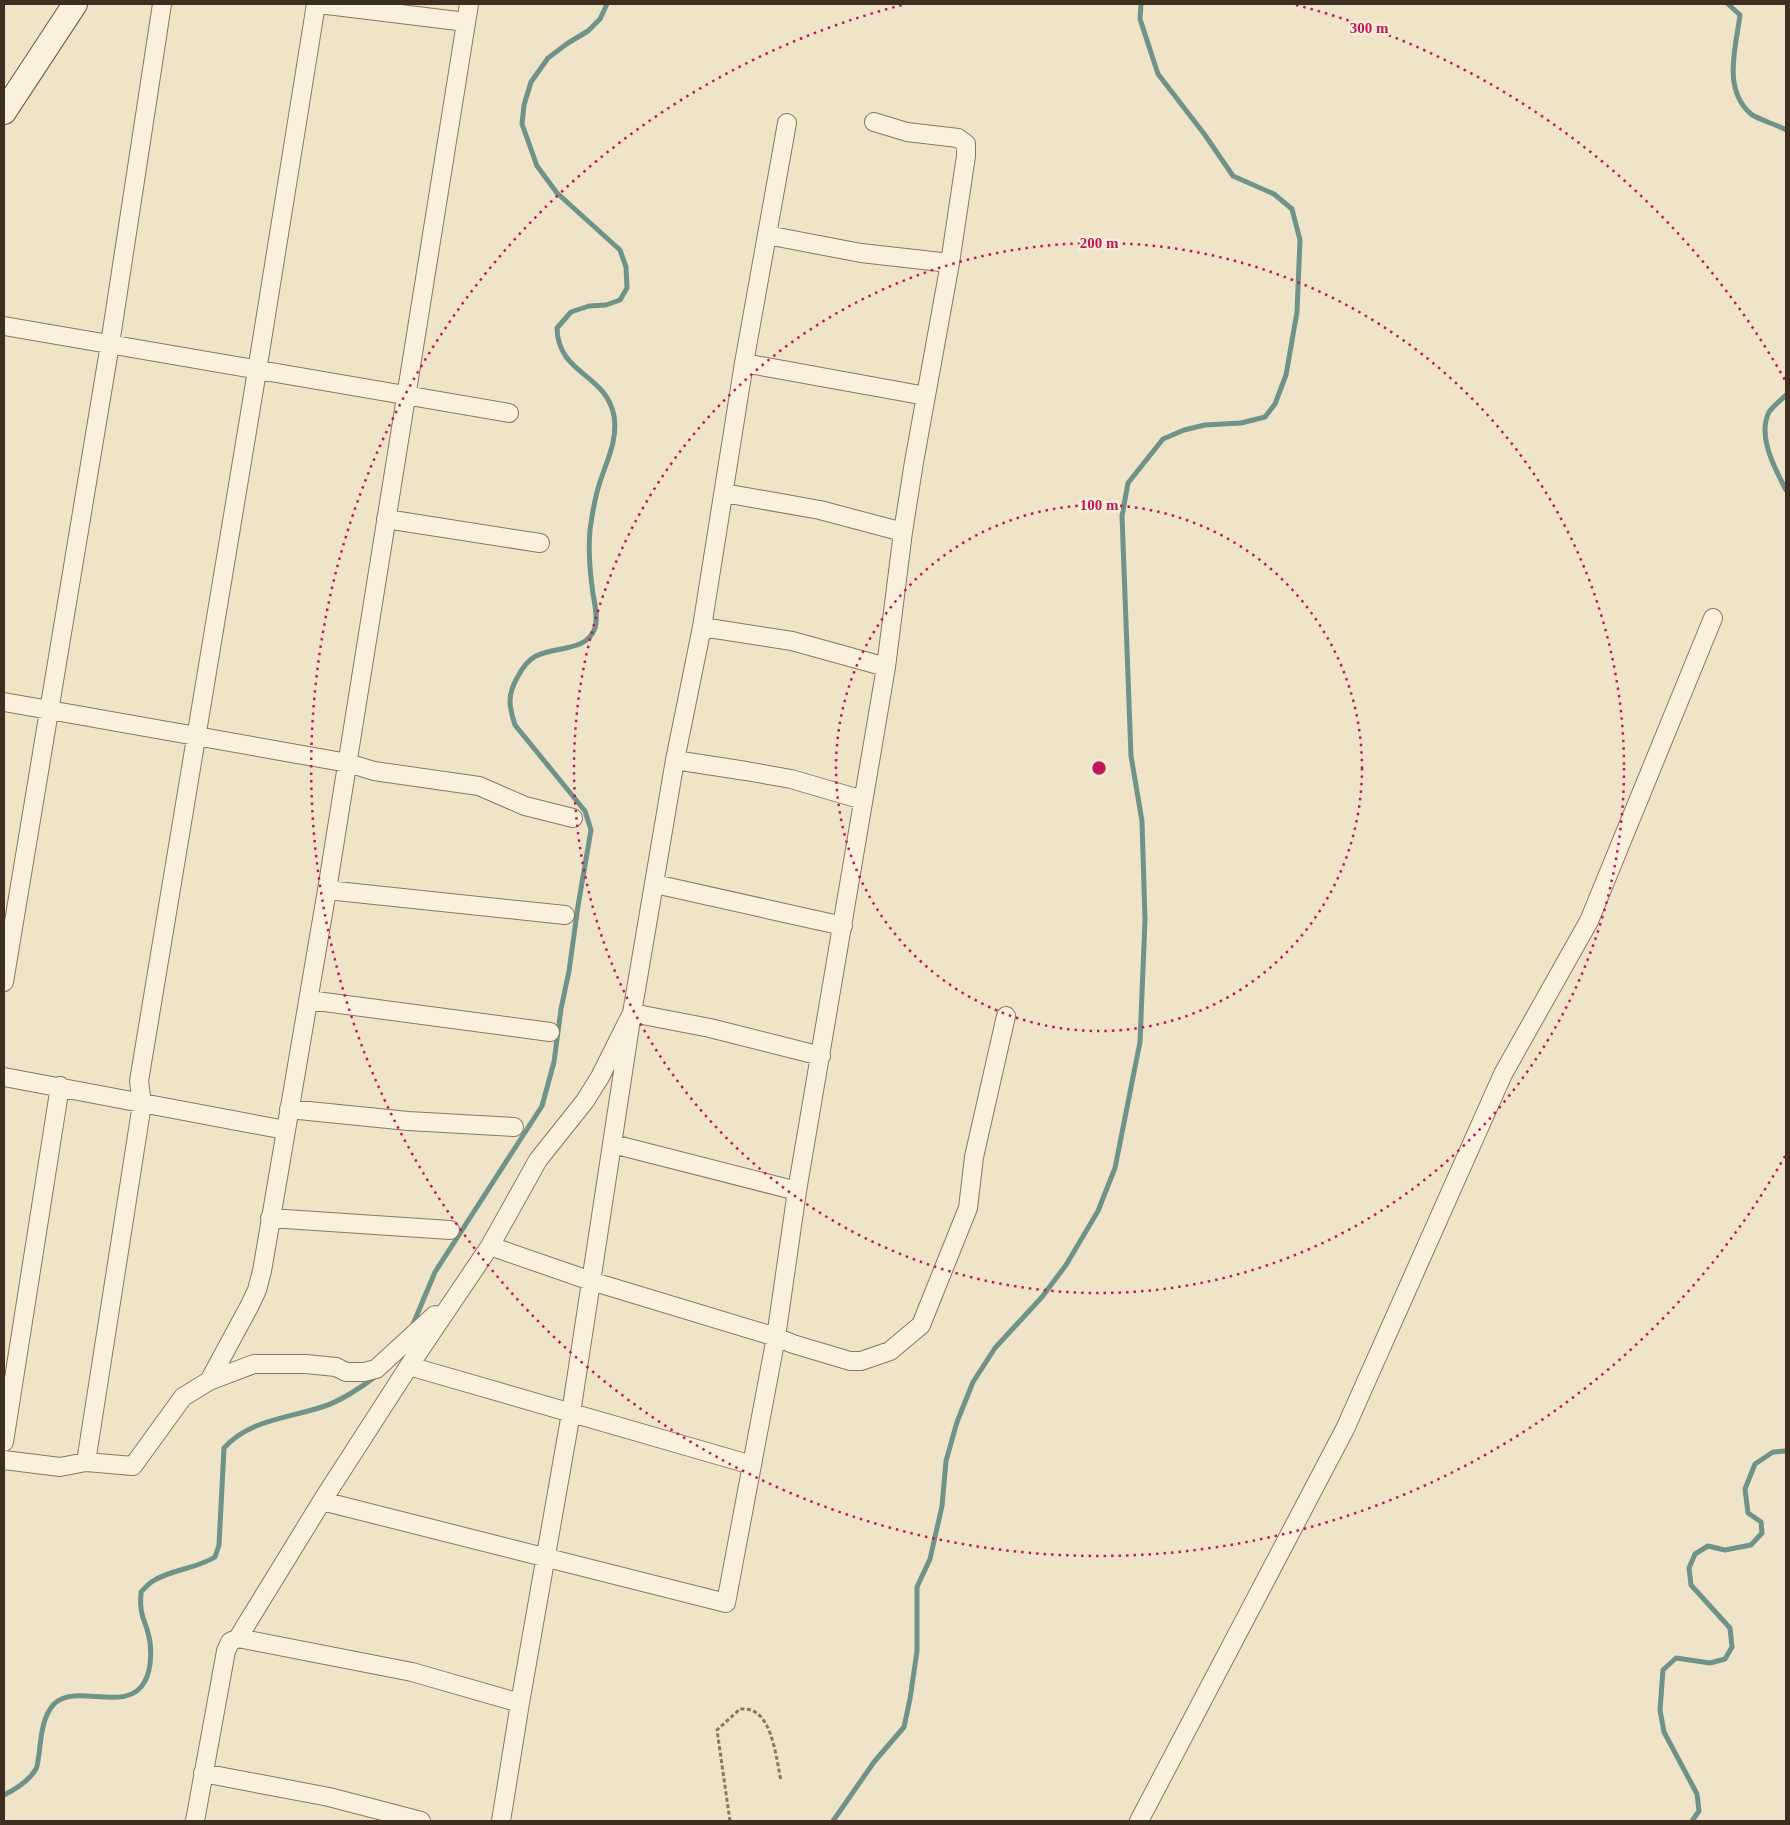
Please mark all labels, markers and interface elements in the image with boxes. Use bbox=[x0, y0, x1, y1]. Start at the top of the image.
text: 300 m bbox=[1350, 20, 1389, 36]
text: 200 m bbox=[1080, 235, 1119, 251]
text: 100 m bbox=[1080, 497, 1119, 513]
centre of rings bbox=[1090, 759, 1108, 777]

